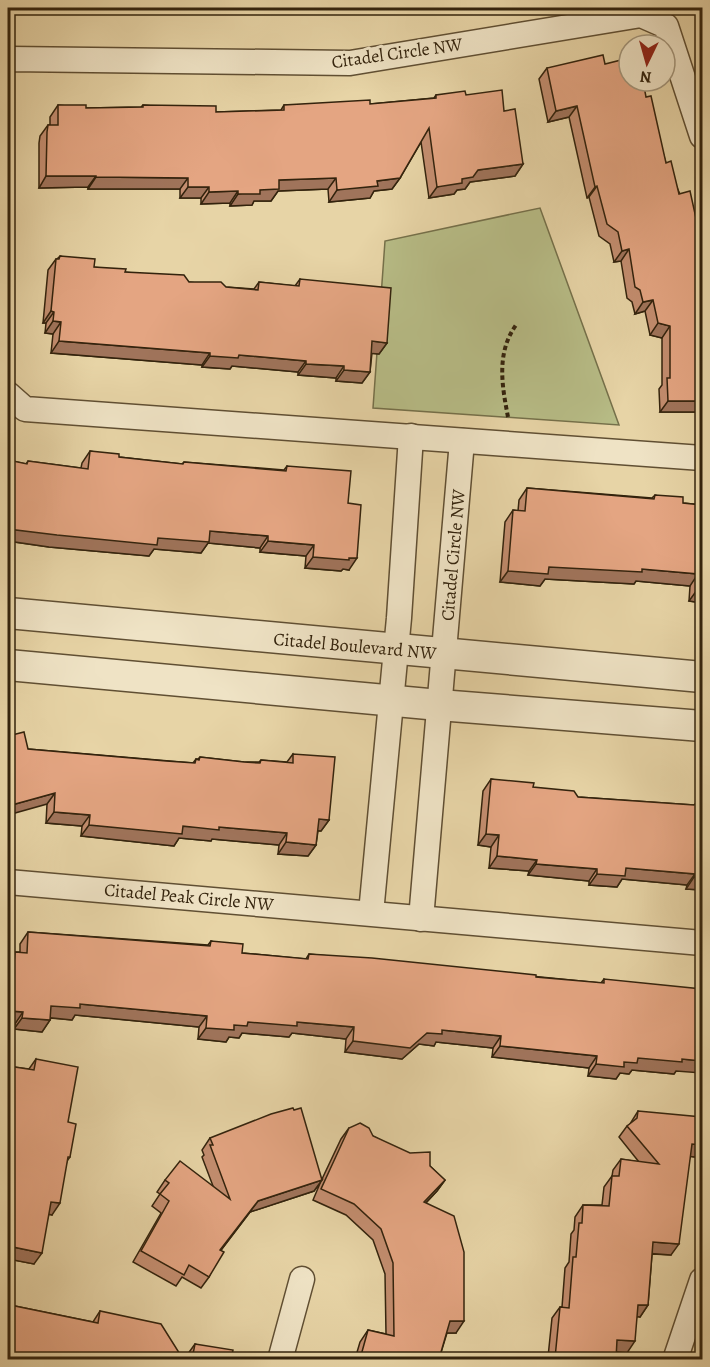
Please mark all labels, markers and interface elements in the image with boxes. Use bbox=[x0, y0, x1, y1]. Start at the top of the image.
street label: Citadel Circle NW bbox=[330, 32, 464, 74]
north arrow bbox=[617, 33, 677, 93]
text: N bbox=[639, 65, 653, 88]
street label: Citadel Circle NW bbox=[435, 488, 471, 622]
street label: Citadel Boulevard NW bbox=[273, 627, 438, 665]
street label: Citadel Peak Circle NW bbox=[103, 878, 275, 916]

